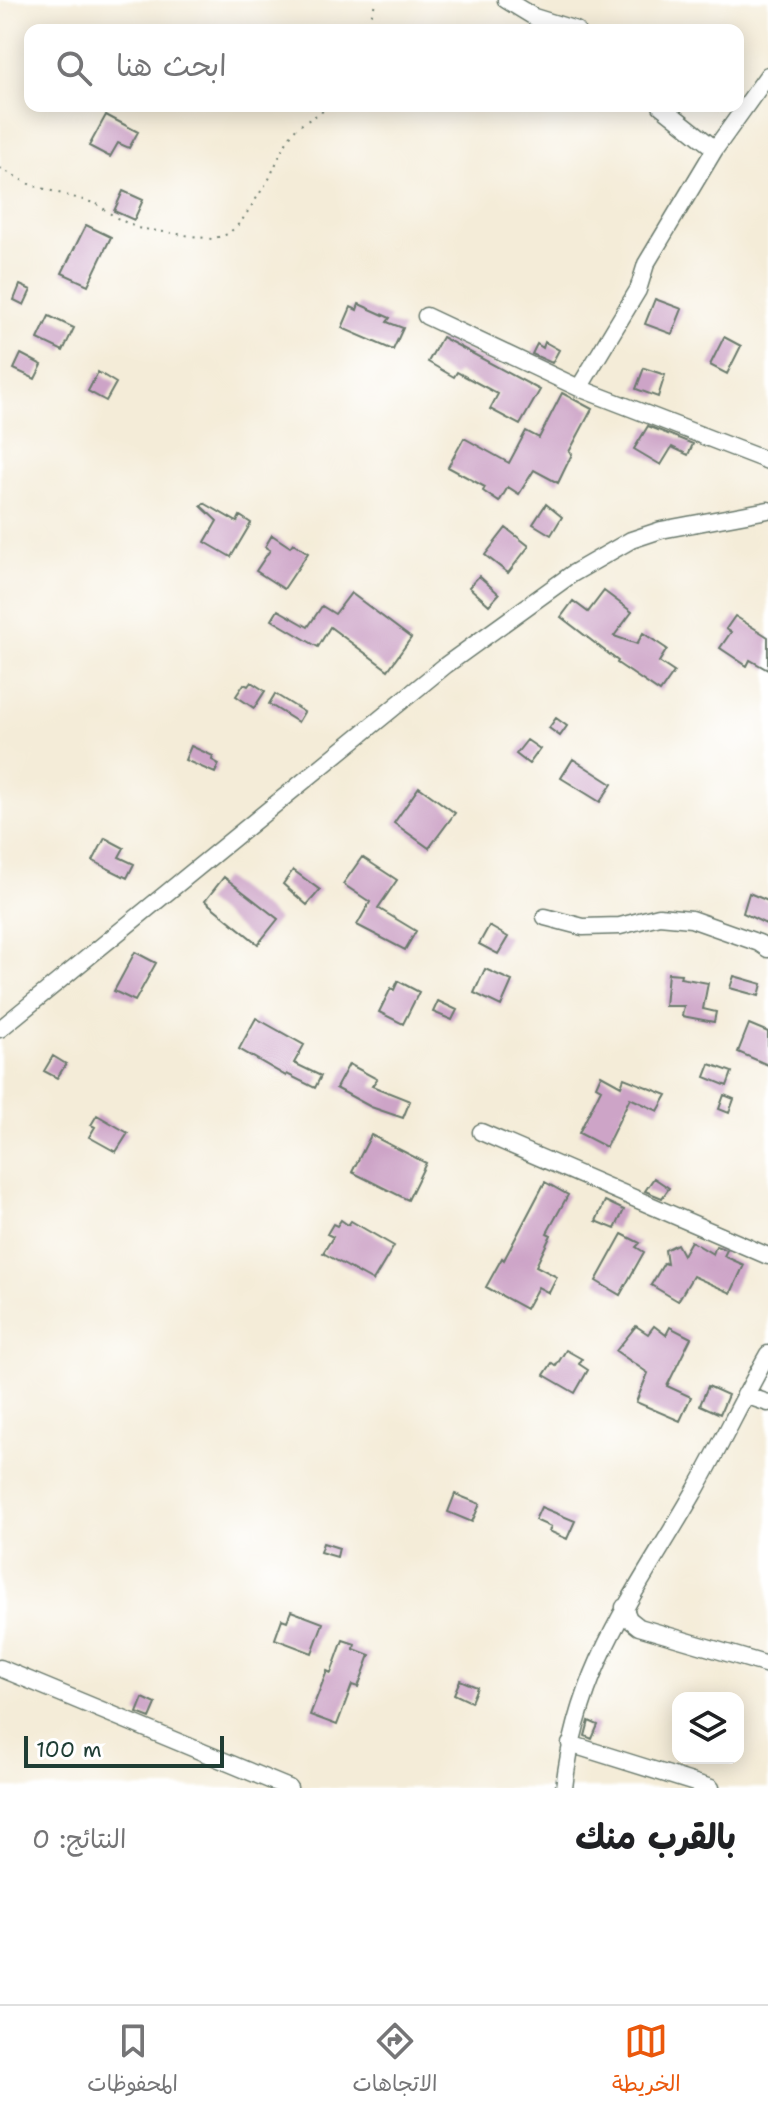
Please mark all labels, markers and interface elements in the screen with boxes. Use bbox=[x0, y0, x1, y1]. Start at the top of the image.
search box bbox=[24, 24, 744, 112]
text: ابحث هنا bbox=[116, 45, 227, 86]
icon: search bbox=[52, 46, 96, 90]
map controls bbox=[672, 1692, 744, 1764]
button: layers bbox=[672, 1692, 744, 1764]
scale bar bbox=[24, 1732, 224, 1768]
text: 100 m bbox=[36, 1735, 102, 1764]
text: بالقرب منك bbox=[575, 1814, 736, 1860]
text: النتائج: 0 bbox=[32, 1821, 126, 1856]
tab: المحفوظات bbox=[87, 2019, 178, 2103]
tab: الاتجاهات bbox=[353, 2019, 437, 2103]
tab: الخريطة bbox=[612, 2019, 681, 2103]

